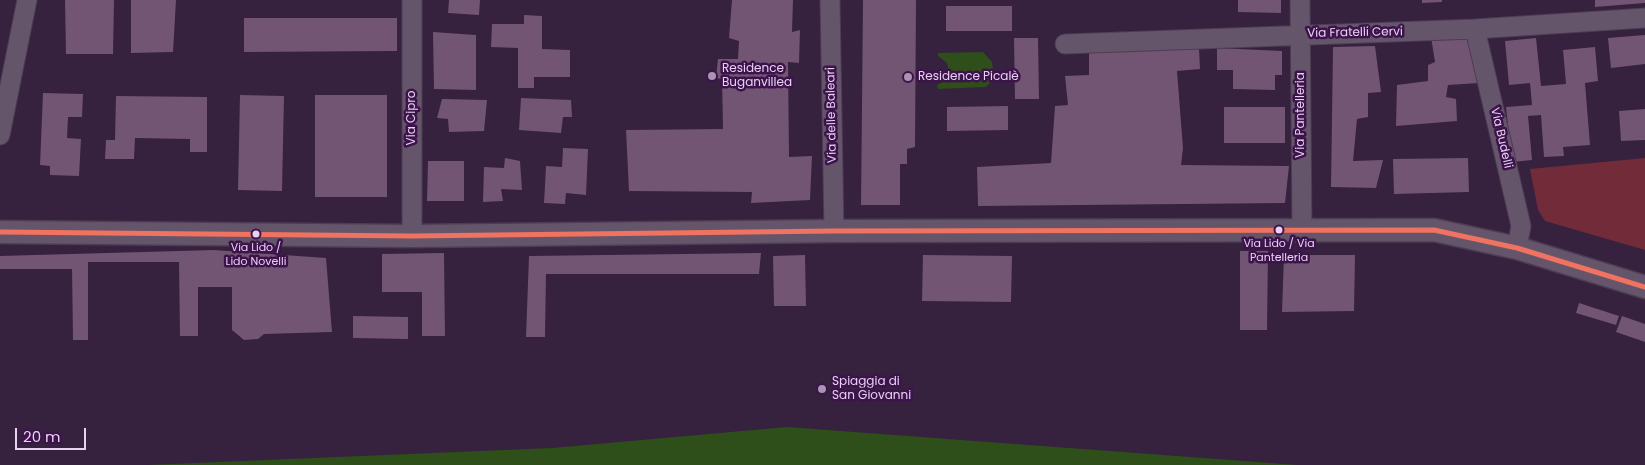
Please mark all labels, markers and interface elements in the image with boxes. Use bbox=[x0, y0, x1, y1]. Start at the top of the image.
street label: Via Fratelli Cervi bbox=[1307, 25, 1403, 41]
place label: Residence Buganvillea bbox=[722, 62, 792, 90]
street label: Via delle Baleari bbox=[824, 67, 840, 163]
marker: Residence Buganvillea bbox=[706, 70, 718, 82]
place label: Residence Picalè bbox=[918, 70, 1019, 84]
marker: Residence Picalè bbox=[902, 71, 914, 83]
street label: Via Pantelleria bbox=[1294, 72, 1308, 158]
street label: Via Cipro bbox=[405, 91, 419, 145]
street label: Via Budelli bbox=[1487, 106, 1515, 170]
marker: Via Lido / Via Pantelleria bbox=[1274, 225, 1284, 235]
marker: Via Lido / Lido Novelli bbox=[251, 229, 261, 239]
place label: Via Lido / Via Pantelleria bbox=[1243, 237, 1315, 263]
place label: Via Lido / Lido Novelli bbox=[226, 241, 286, 267]
place label: Spiaggia di San Giovanni bbox=[832, 375, 911, 403]
marker: Spiaggia di San Giovanni bbox=[816, 383, 828, 395]
scale bar bbox=[18, 418, 89, 450]
text: 20 m bbox=[23, 426, 61, 447]

